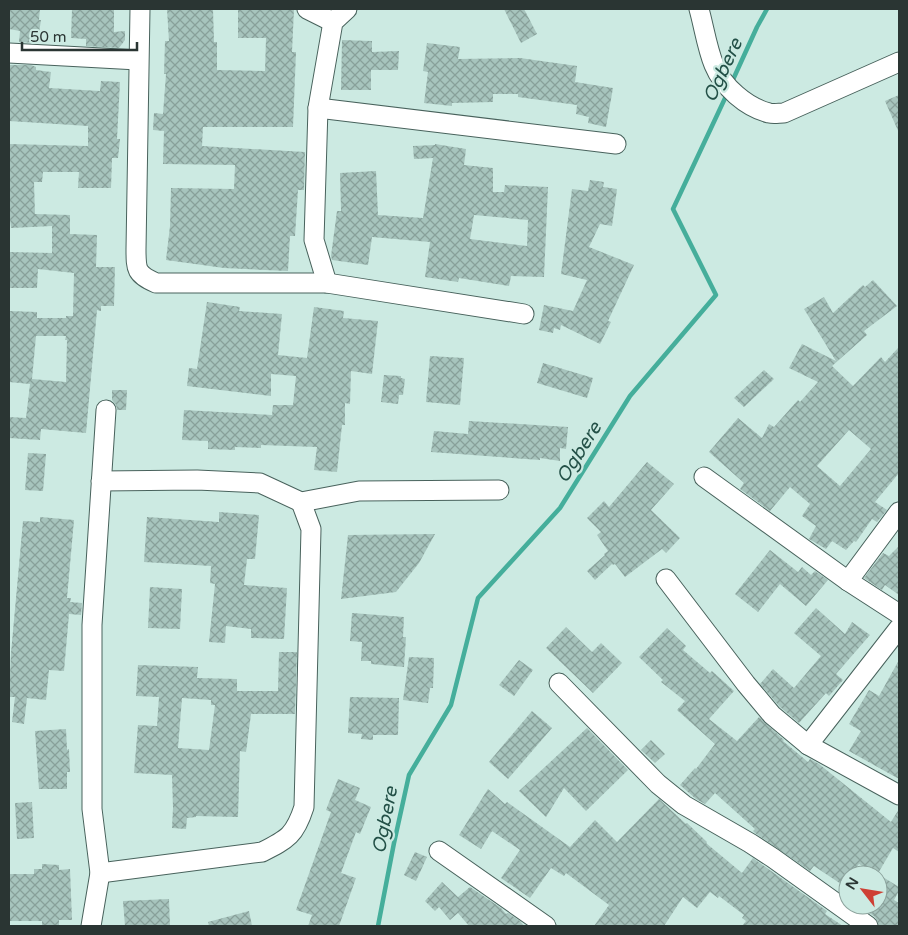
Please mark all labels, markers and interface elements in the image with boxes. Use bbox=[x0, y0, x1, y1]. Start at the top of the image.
scale bar bbox=[22, 20, 138, 52]
text: 50 m bbox=[30, 28, 67, 46]
water label: Ogbere bbox=[699, 34, 748, 106]
water label: Ogbere bbox=[552, 417, 607, 487]
water label: Ogbere bbox=[368, 784, 402, 855]
north arrow bbox=[838, 865, 888, 915]
text: N bbox=[842, 874, 862, 893]

